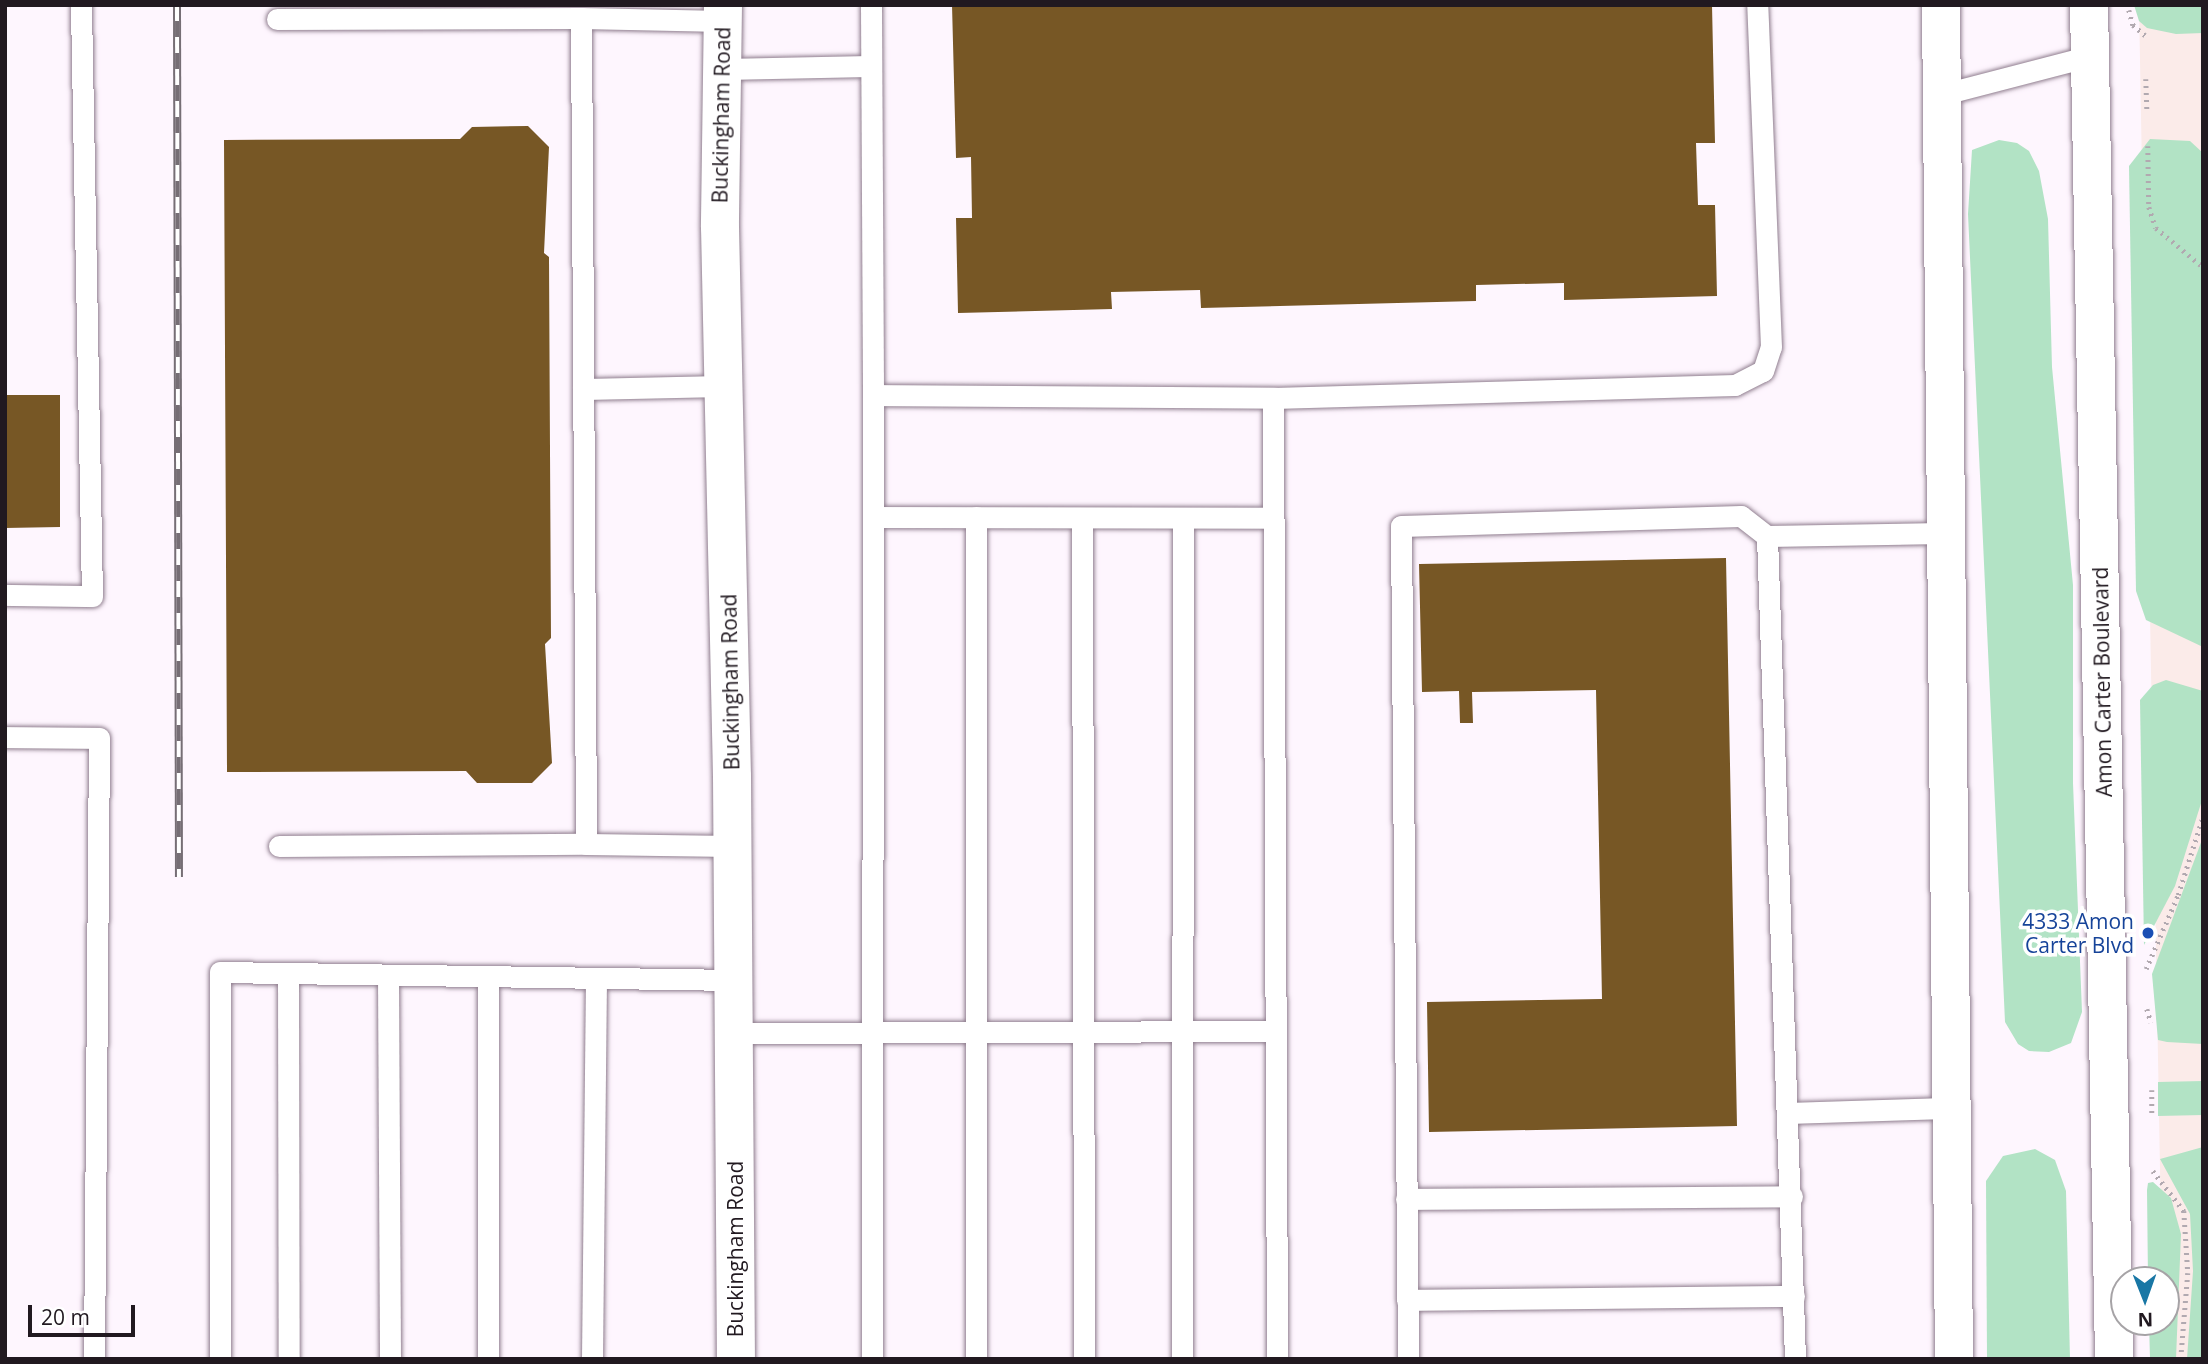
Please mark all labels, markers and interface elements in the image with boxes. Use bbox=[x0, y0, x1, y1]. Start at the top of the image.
street label: Buckingham Road bbox=[707, 26, 735, 204]
street label: Amon Carter Boulevard bbox=[2087, 567, 2117, 797]
street label: Buckingham Road bbox=[716, 593, 744, 771]
place label: 4333 Amon Carter Blvd bbox=[2022, 908, 2134, 958]
marker: 4333 Amon Carter Blvd bbox=[2140, 925, 2156, 941]
street label: Buckingham Road bbox=[722, 1161, 748, 1337]
north arrow bbox=[2110, 1266, 2180, 1336]
scale bar bbox=[32, 1290, 138, 1334]
text: 20 m bbox=[41, 1303, 90, 1331]
text: N bbox=[2137, 1307, 2153, 1333]

